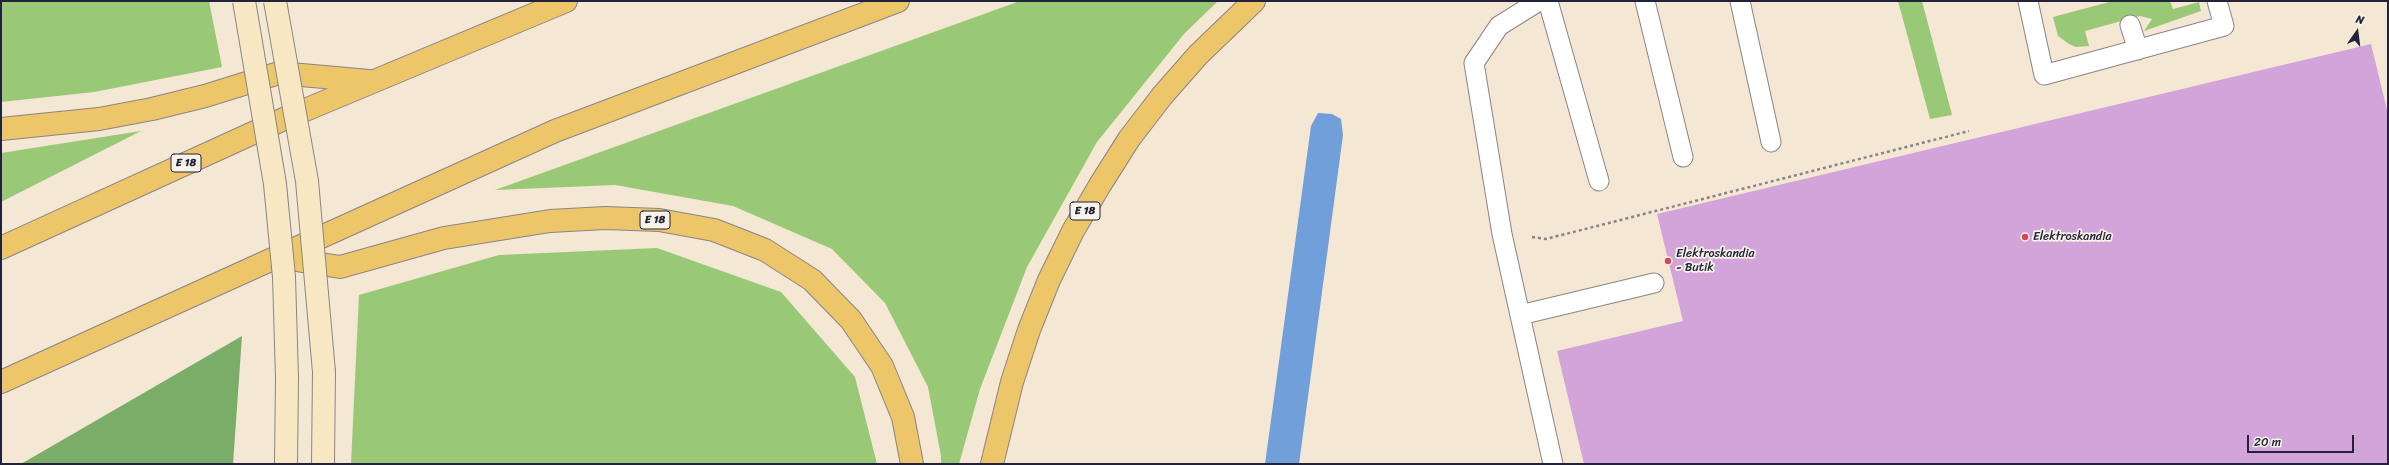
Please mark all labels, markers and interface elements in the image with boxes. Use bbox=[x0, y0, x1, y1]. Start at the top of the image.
text: N bbox=[2354, 10, 2366, 30]
north arrow bbox=[2337, 12, 2377, 52]
road number: E 18 bbox=[171, 154, 201, 172]
road number: E 18 bbox=[1070, 202, 1100, 220]
road number: E 18 bbox=[640, 211, 670, 229]
place label: Elektroskandia bbox=[2033, 230, 2112, 244]
marker: Elektroskandia bbox=[2020, 232, 2030, 242]
place label: Elektroskandia - Butik bbox=[1676, 247, 1755, 275]
marker: Elektroskandia - Butik bbox=[1663, 256, 1673, 266]
scale bar bbox=[2249, 427, 2356, 453]
text: 20 m bbox=[2254, 431, 2281, 453]

